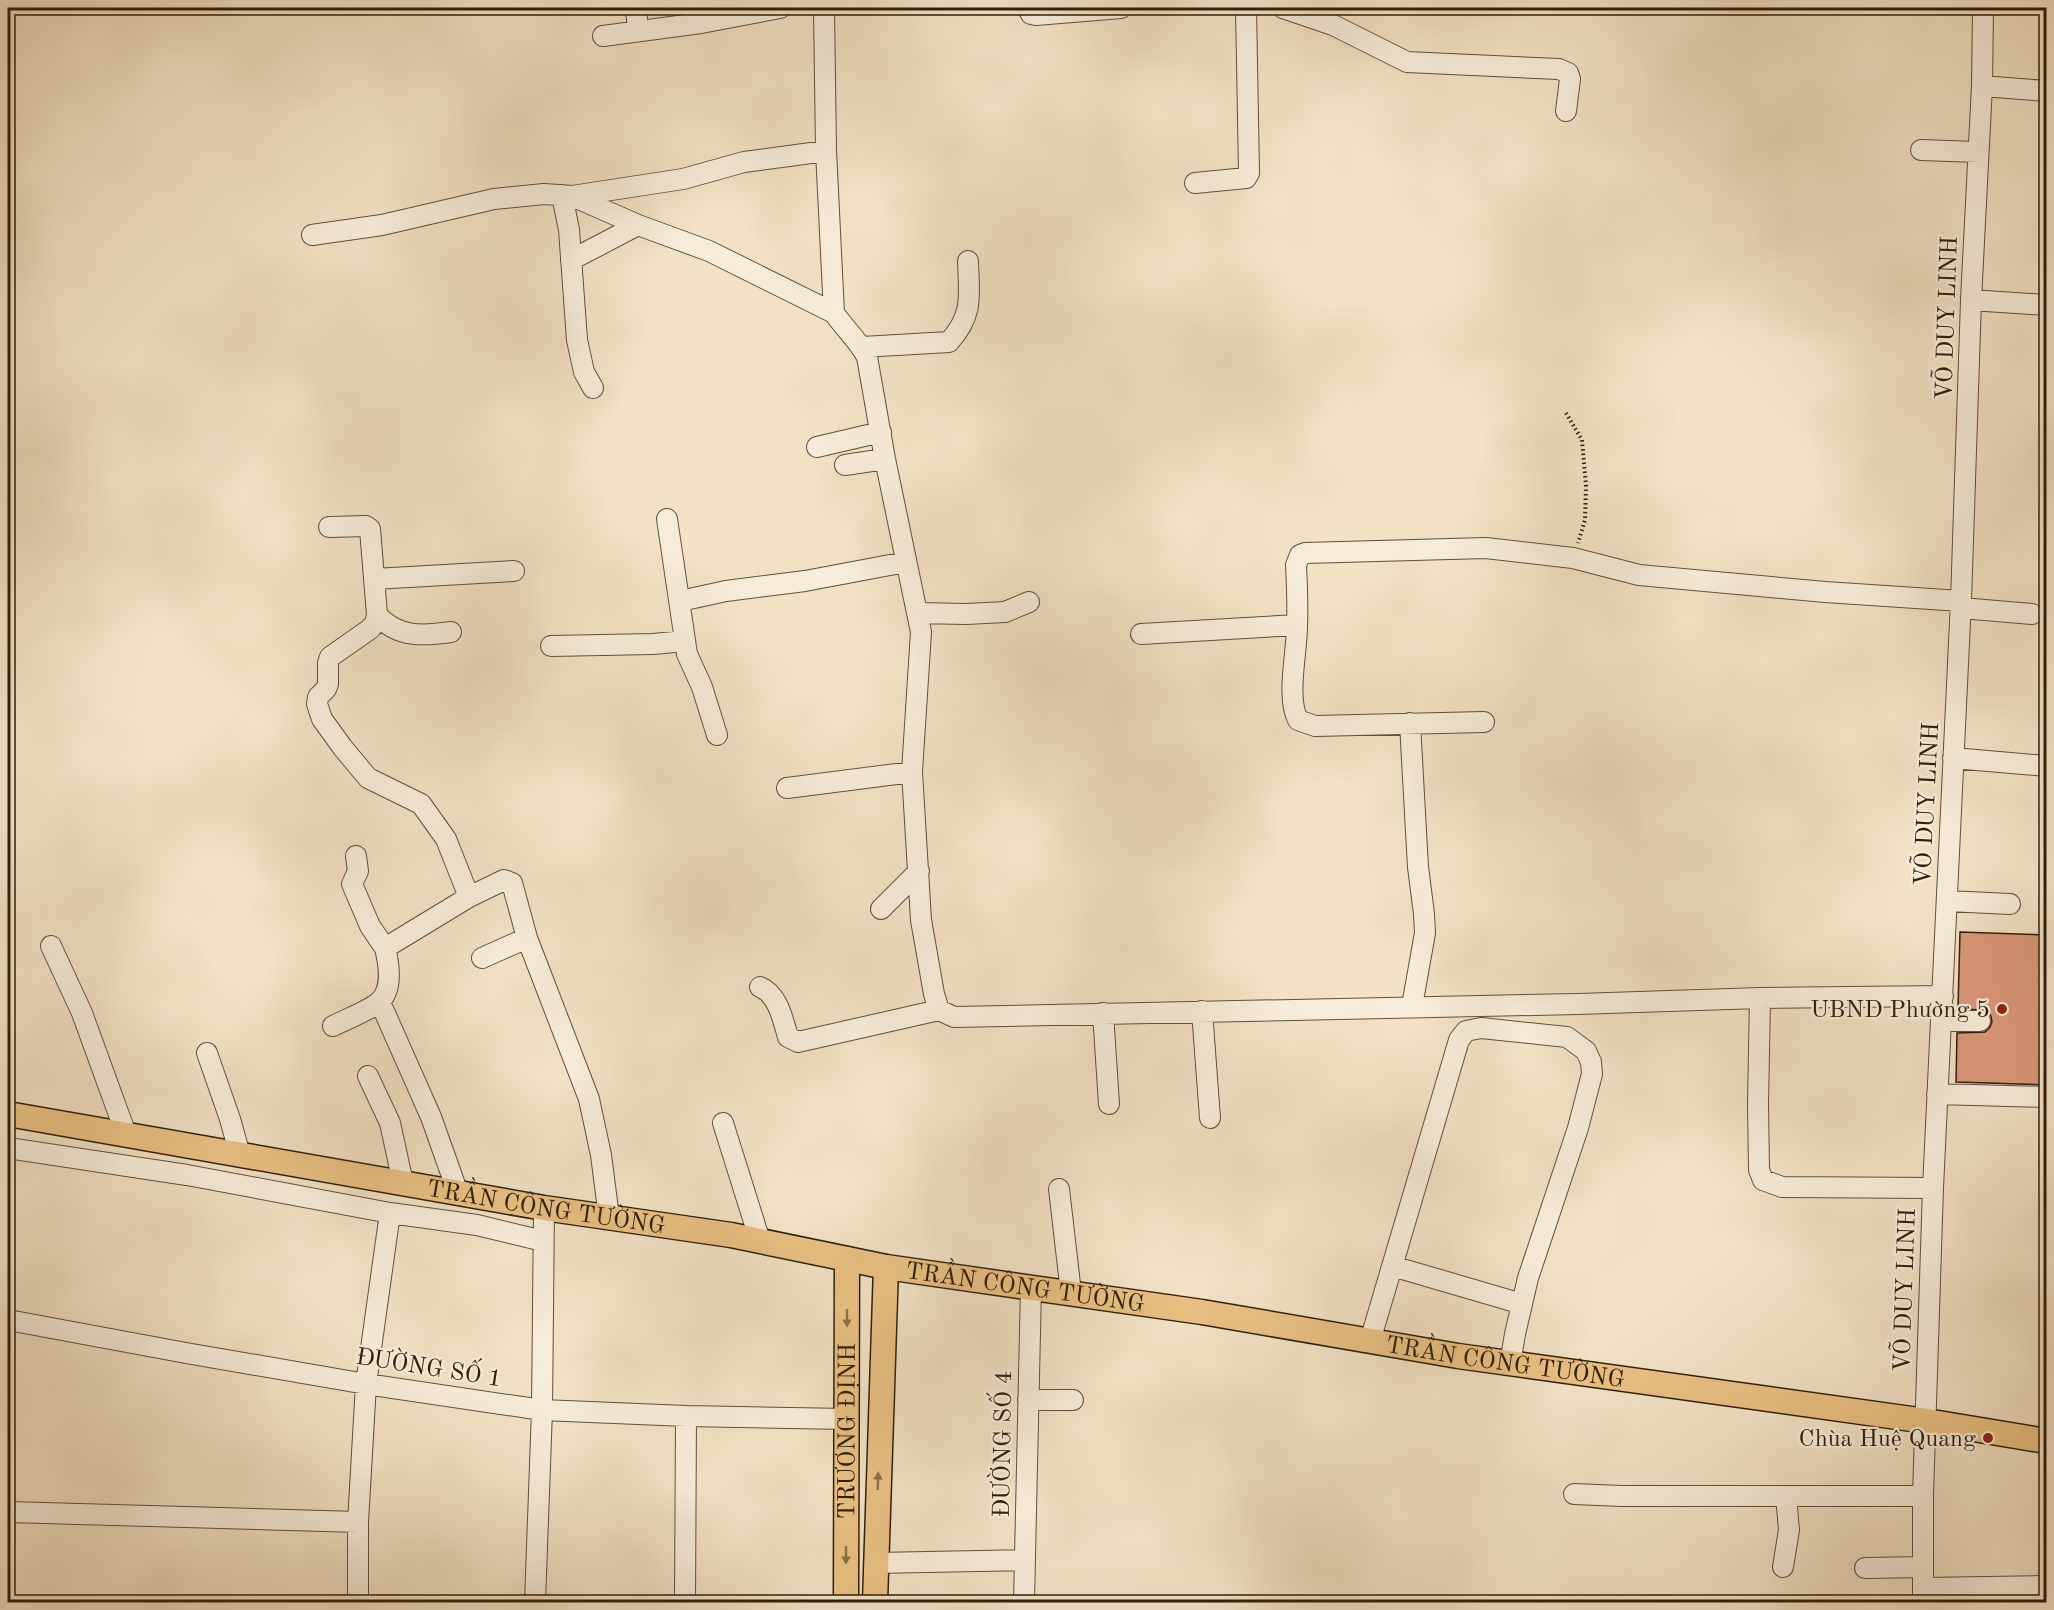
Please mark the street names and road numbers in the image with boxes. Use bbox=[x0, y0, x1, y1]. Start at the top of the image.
street label: VÕ DUY LINH bbox=[1928, 236, 1963, 400]
street label: VÕ DUY LINH bbox=[1907, 721, 1944, 887]
street label: TRẦN CÔNG TƯỜNG bbox=[425, 1176, 667, 1239]
street label: VÕ DUY LINH bbox=[1886, 1208, 1921, 1372]
street label: TRẦN CÔNG TƯỜNG bbox=[904, 1257, 1146, 1318]
street label: TRẦN CÔNG TƯỜNG bbox=[1384, 1332, 1626, 1393]
street label: ĐƯỜNG SỐ 1 bbox=[354, 1339, 504, 1392]
street label: TRƯƠNG ĐỊNH bbox=[834, 1343, 861, 1519]
street label: ĐƯỜNG SỐ 4 bbox=[984, 1370, 1017, 1518]

